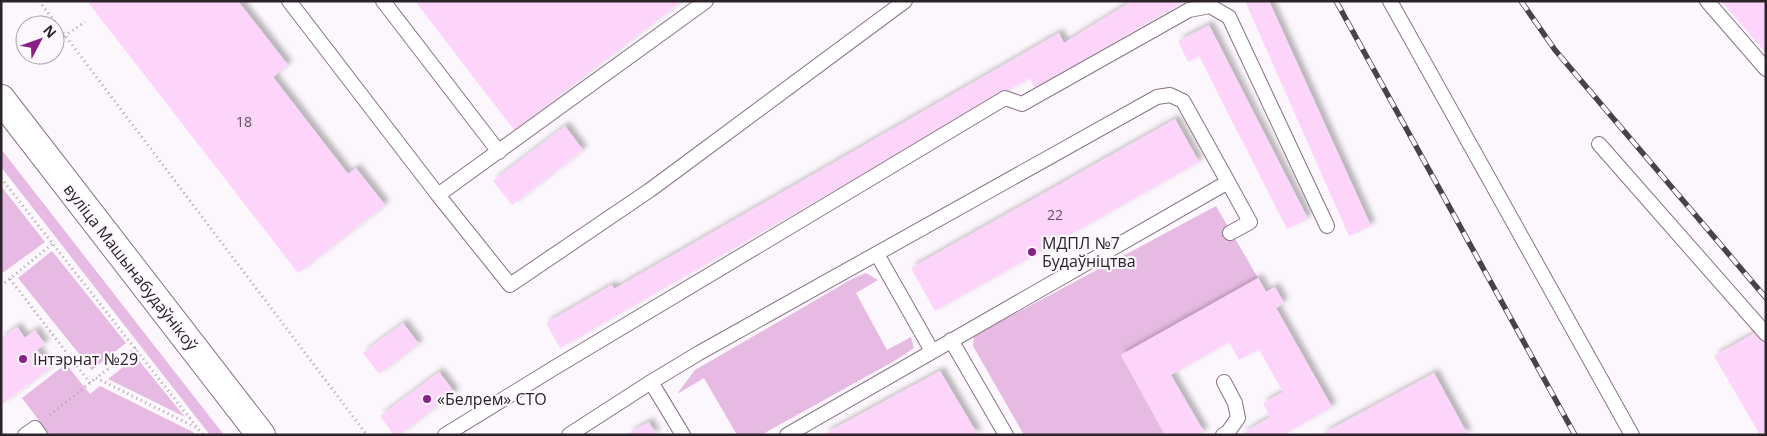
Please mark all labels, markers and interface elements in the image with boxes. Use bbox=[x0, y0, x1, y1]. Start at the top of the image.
north arrow bbox=[15, 15, 65, 65]
text: N bbox=[39, 21, 61, 42]
house number: 18 bbox=[236, 112, 252, 131]
street label: вуліца Машынабудаўнікоў bbox=[59, 179, 204, 356]
house number: 22 bbox=[1047, 205, 1063, 224]
place label: МДПЛ №7 Будаўніцтва bbox=[1042, 232, 1136, 272]
marker: МДПЛ №7 Будаўніцтва bbox=[1026, 246, 1038, 258]
place label: Інтэрнат №29 bbox=[33, 348, 138, 370]
marker: Інтэрнат №29 bbox=[17, 353, 29, 365]
place label: «Белрем» СТО bbox=[437, 388, 547, 410]
marker: «Белрем» СТО bbox=[421, 393, 433, 405]

